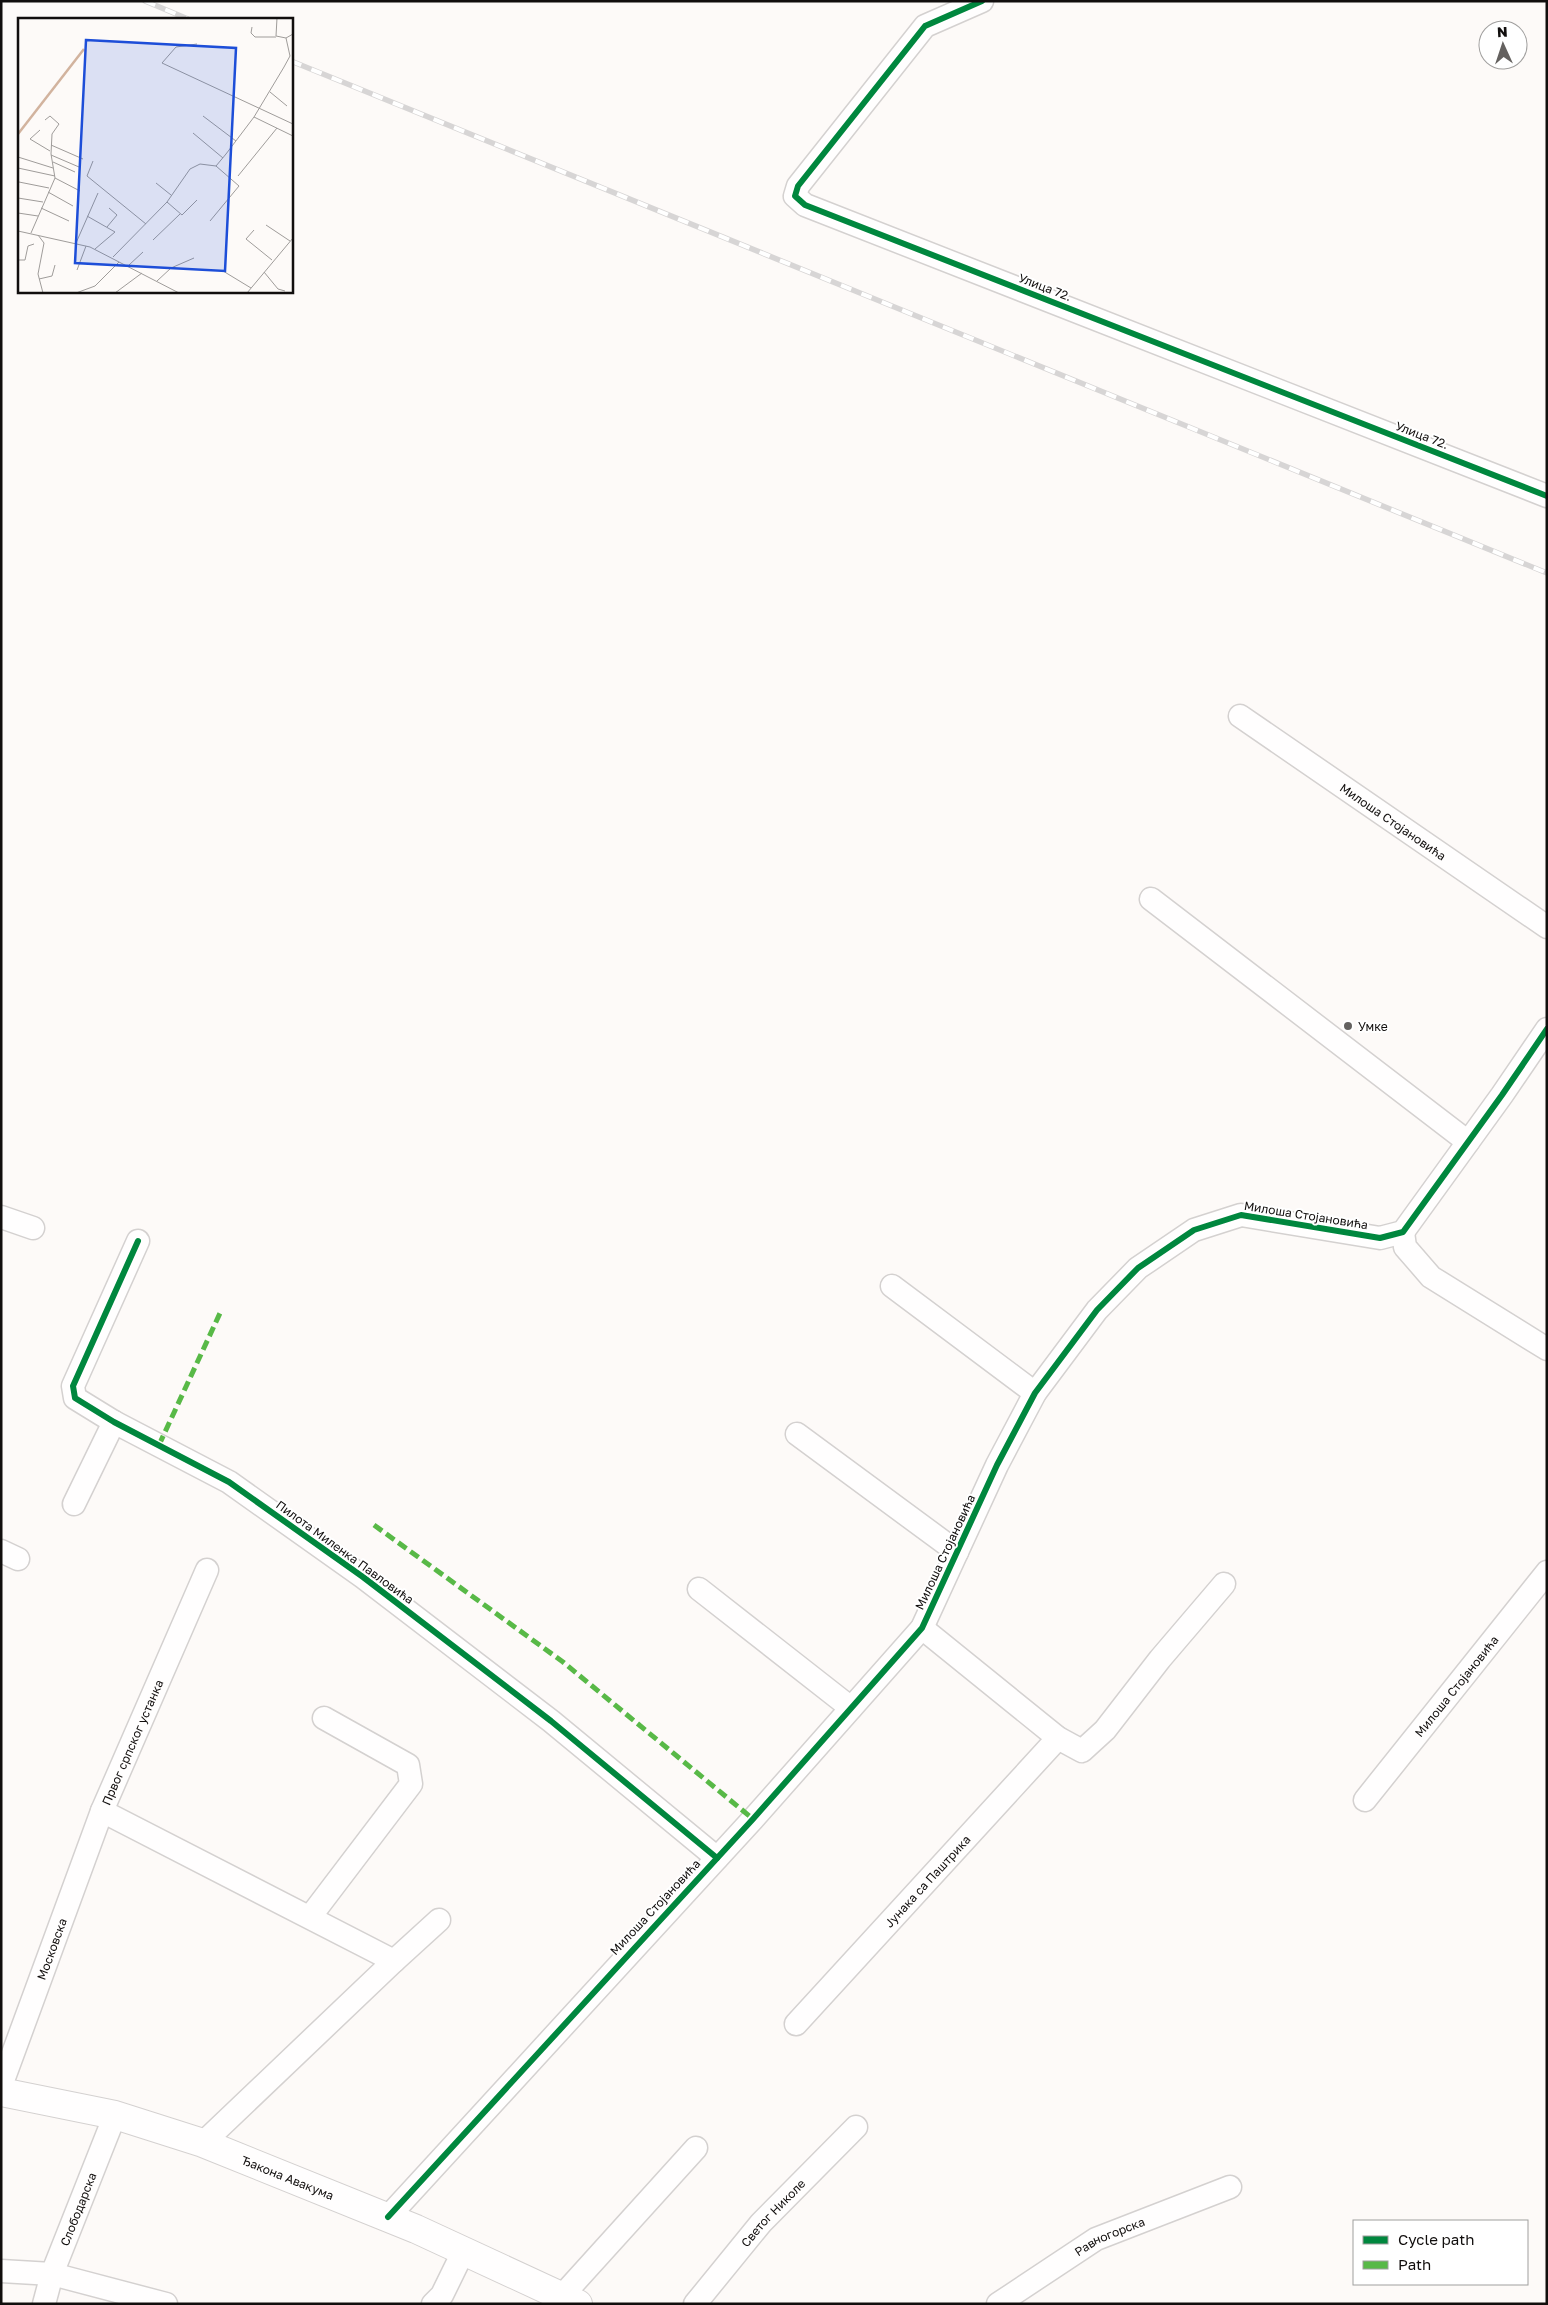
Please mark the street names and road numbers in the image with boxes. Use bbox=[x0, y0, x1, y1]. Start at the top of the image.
street label: Улица 72. bbox=[1016, 270, 1074, 304]
street label: Улица 72. bbox=[1393, 418, 1451, 452]
street label: Милоша Стојановића bbox=[1337, 780, 1449, 863]
street label: Милоша Стојановића bbox=[1243, 1198, 1369, 1232]
street label: Милоша Стојановића bbox=[912, 1492, 978, 1612]
street label: Пилота Миленка Павловића bbox=[273, 1497, 417, 1607]
street label: Милоша Стојановића bbox=[1411, 1632, 1501, 1740]
street label: Првог српског устанка bbox=[98, 1677, 166, 1807]
street label: Јунака са Паштрика bbox=[881, 1832, 973, 1930]
street label: Милоша Стојановића bbox=[607, 1856, 703, 1958]
street label: Московска bbox=[33, 1916, 70, 1982]
street label: Ђакона Авакума bbox=[239, 2152, 336, 2203]
street label: Слободарска bbox=[56, 2170, 99, 2248]
street label: Светог Николе bbox=[737, 2176, 808, 2250]
street label: Равногорска bbox=[1071, 2213, 1147, 2259]

